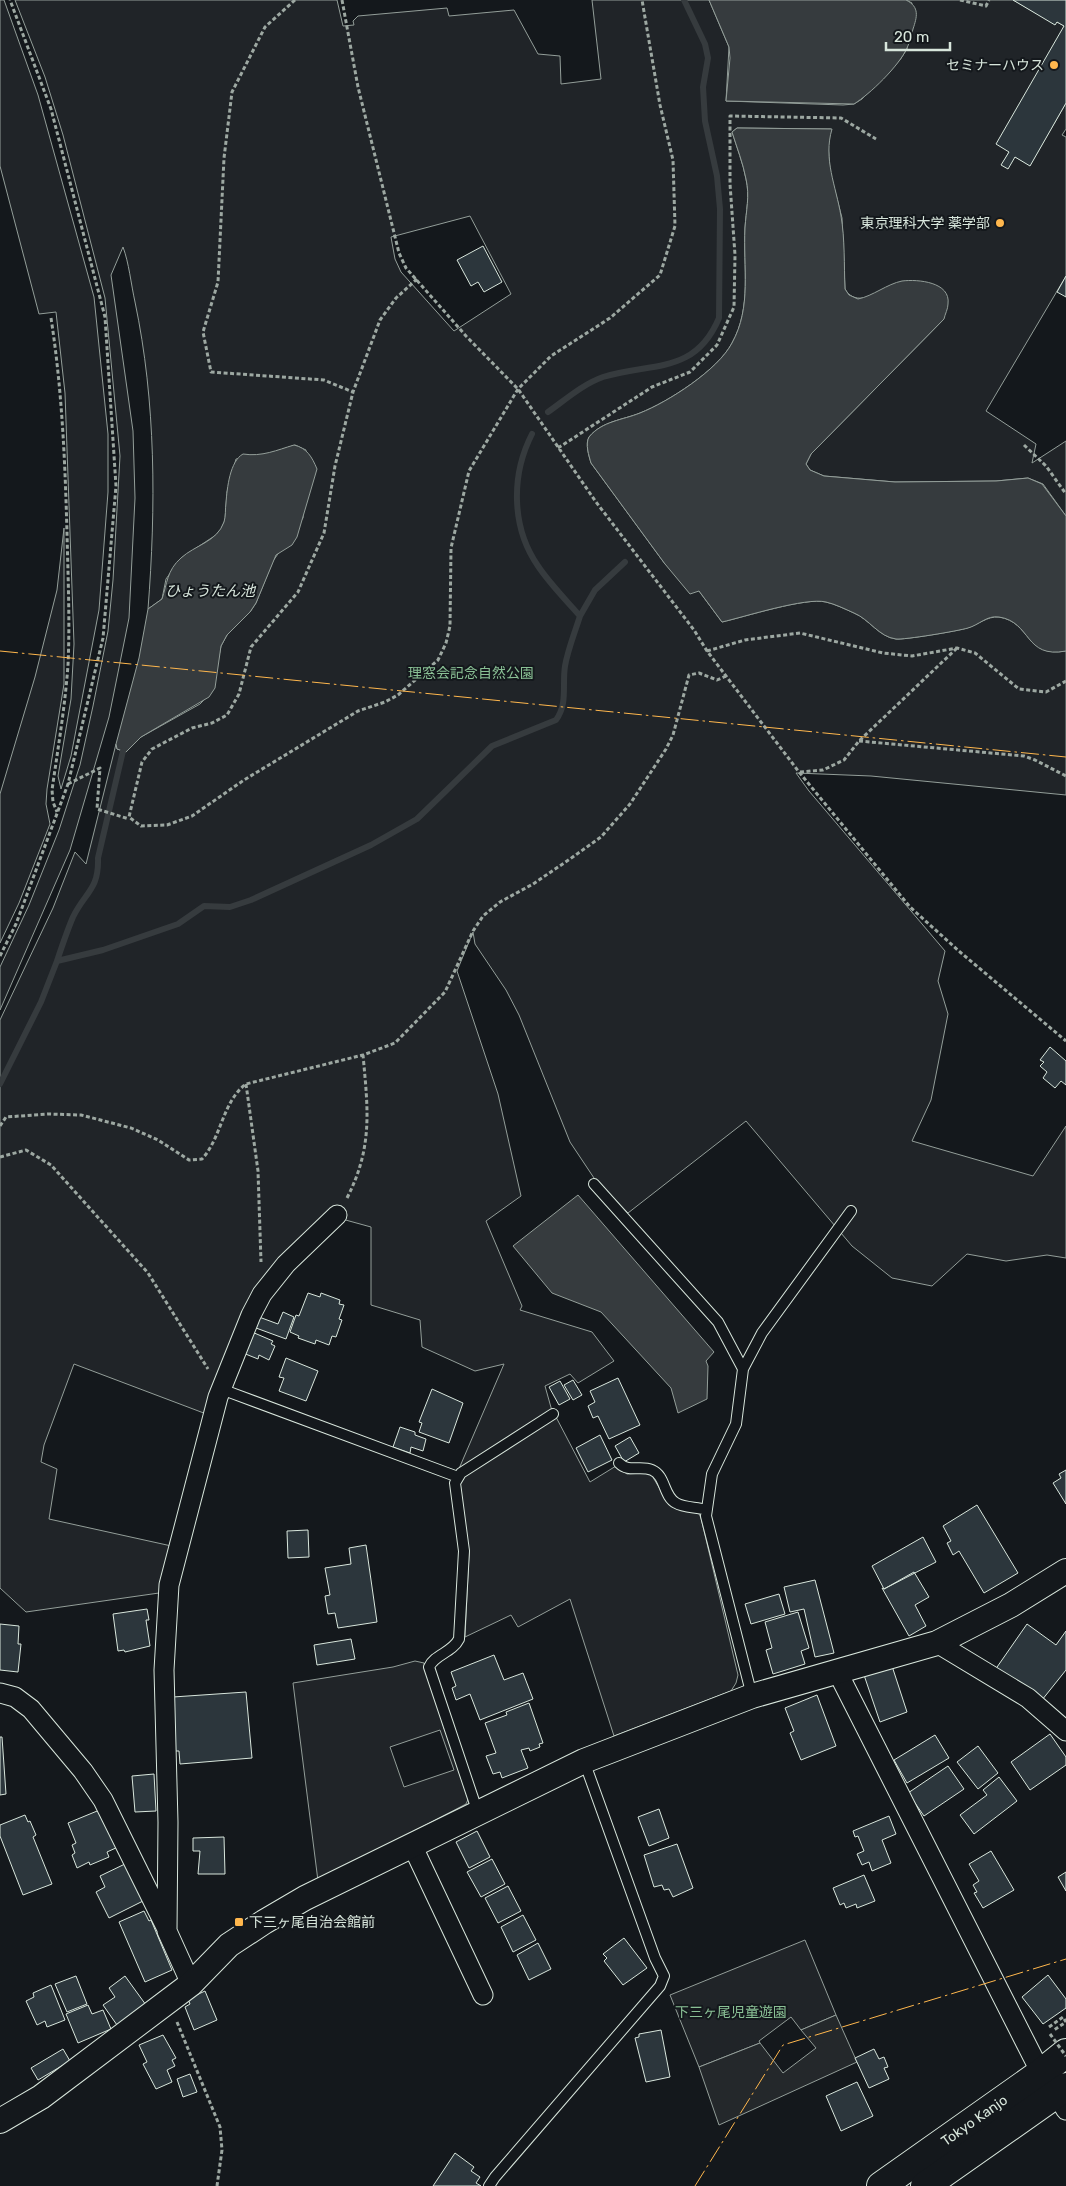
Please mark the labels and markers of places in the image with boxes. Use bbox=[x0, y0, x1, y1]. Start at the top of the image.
place label: セミナーハウス bbox=[946, 57, 1044, 74]
marker: セミナーハウス bbox=[1048, 59, 1060, 71]
place label: 東京理科大学 薬学部 bbox=[861, 215, 990, 232]
marker: 東京理科大学 薬学部 bbox=[994, 217, 1006, 229]
place label: 下三ヶ尾自治会館前 bbox=[249, 1914, 375, 1931]
marker: 下三ヶ尾自治会館前 bbox=[233, 1916, 245, 1928]

